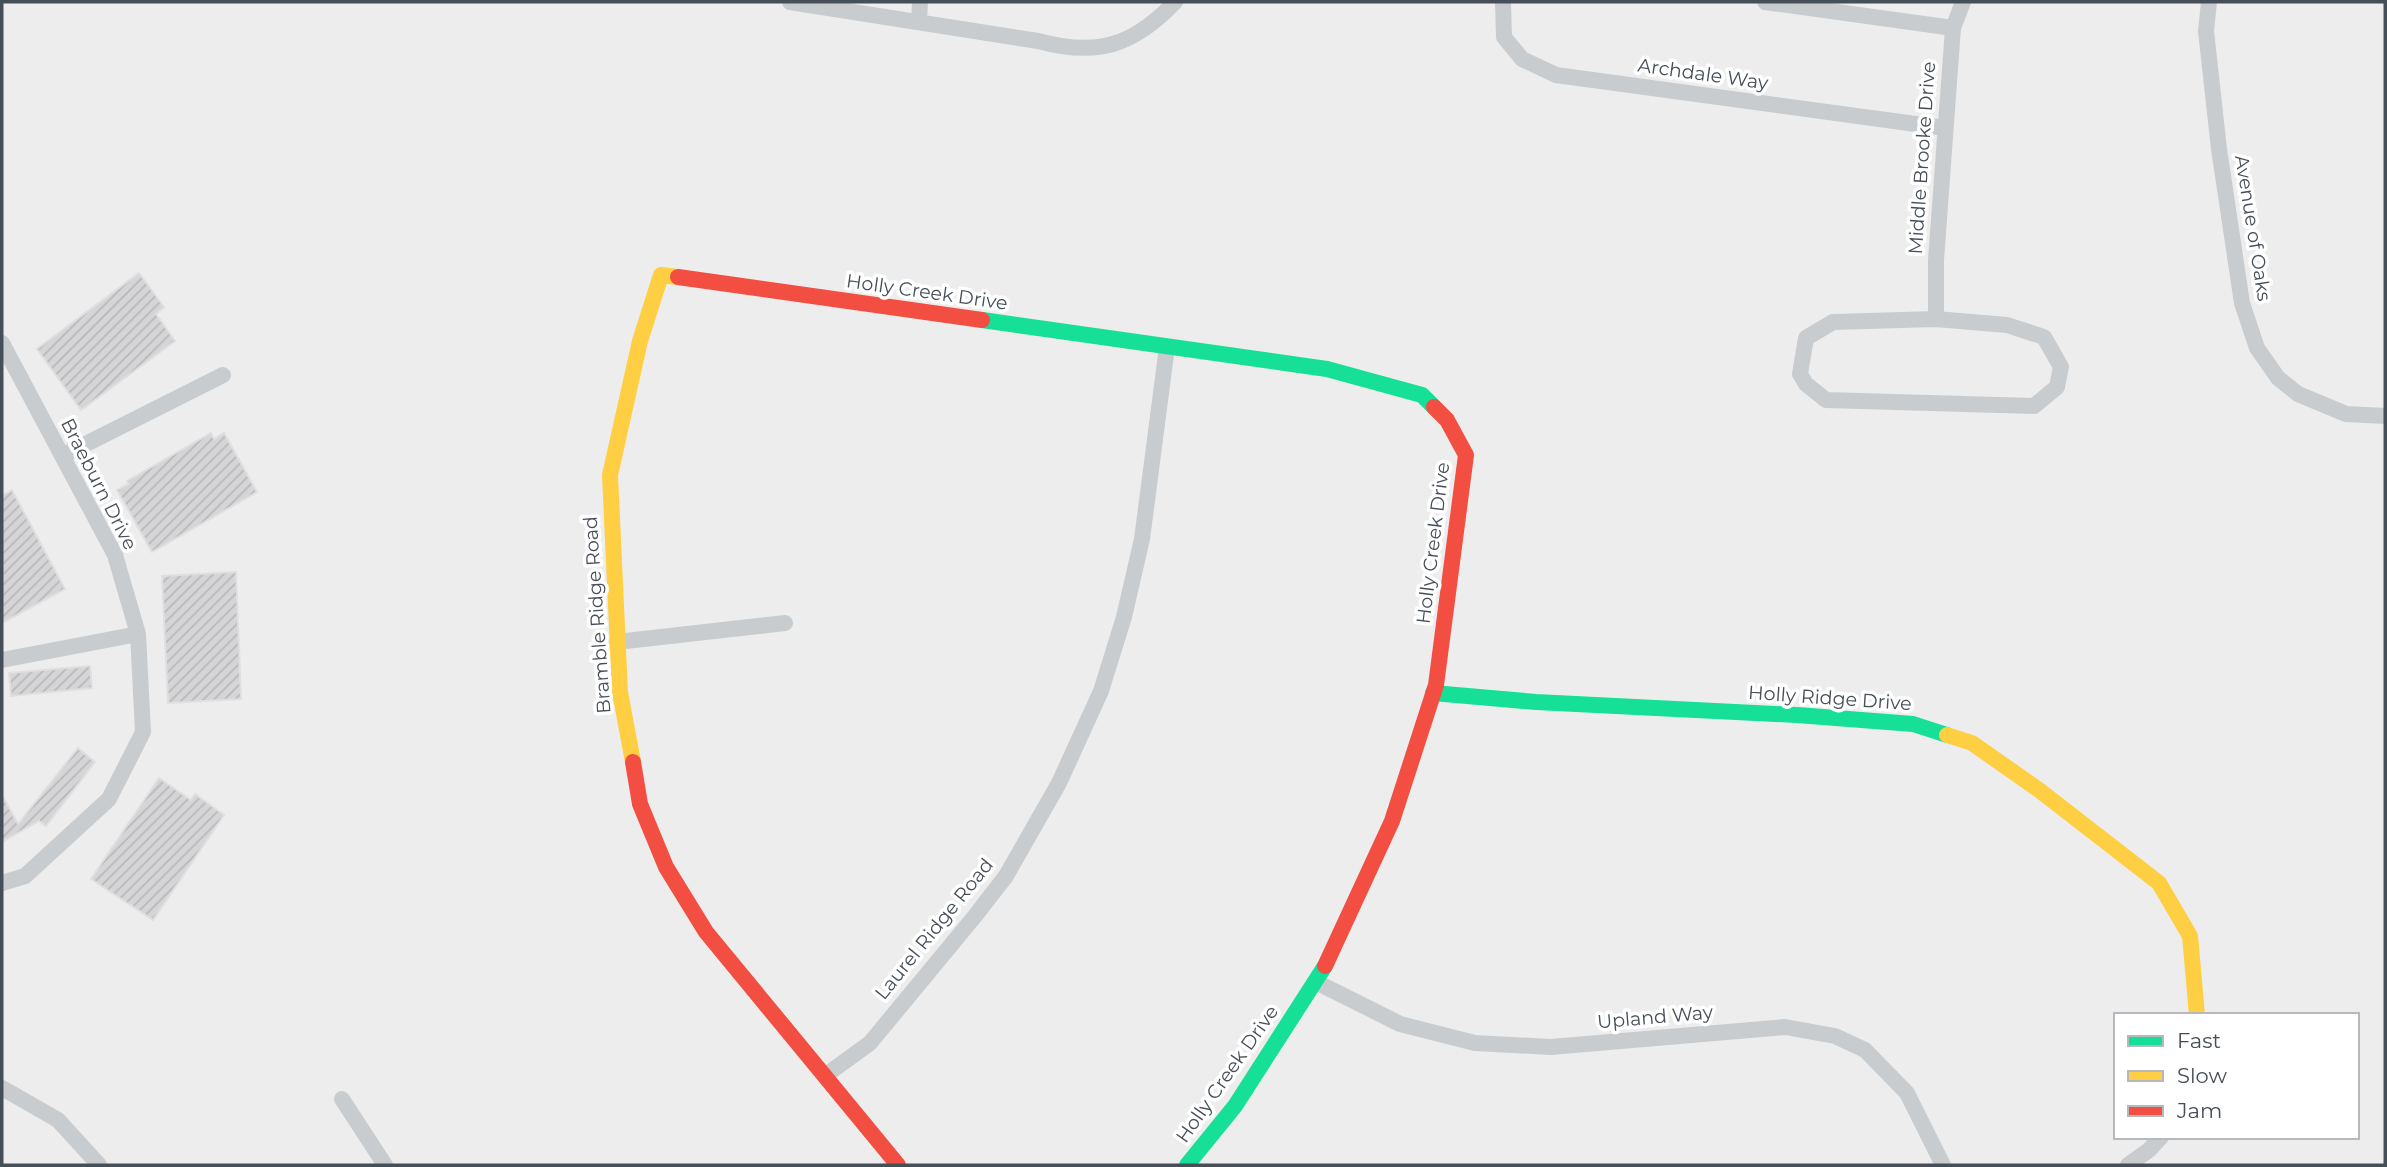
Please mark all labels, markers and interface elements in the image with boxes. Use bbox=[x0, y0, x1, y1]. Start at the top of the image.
street label: Archdale Way bbox=[1636, 53, 1770, 95]
street label: Middle Brooke Drive bbox=[1904, 61, 1940, 255]
street label: Avenue of Oaks bbox=[2230, 153, 2276, 303]
street label: Holly Creek Drive bbox=[845, 269, 1009, 315]
street label: Braeburn Drive bbox=[56, 414, 142, 554]
street label: Holly Creek Drive bbox=[1412, 461, 1454, 625]
street label: Bramble Ridge Road bbox=[579, 516, 615, 714]
street label: Holly Ridge Drive bbox=[1748, 681, 1912, 715]
street label: Laurel Ridge Road bbox=[870, 854, 998, 1004]
street label: Upland Way bbox=[1596, 1000, 1715, 1034]
street label: Holly Creek Drive bbox=[1171, 1001, 1283, 1147]
legend bbox=[2114, 1013, 2359, 1139]
text: Fast bbox=[2177, 1028, 2221, 1053]
text: Slow bbox=[2177, 1063, 2227, 1088]
text: Jam bbox=[2176, 1098, 2222, 1123]

